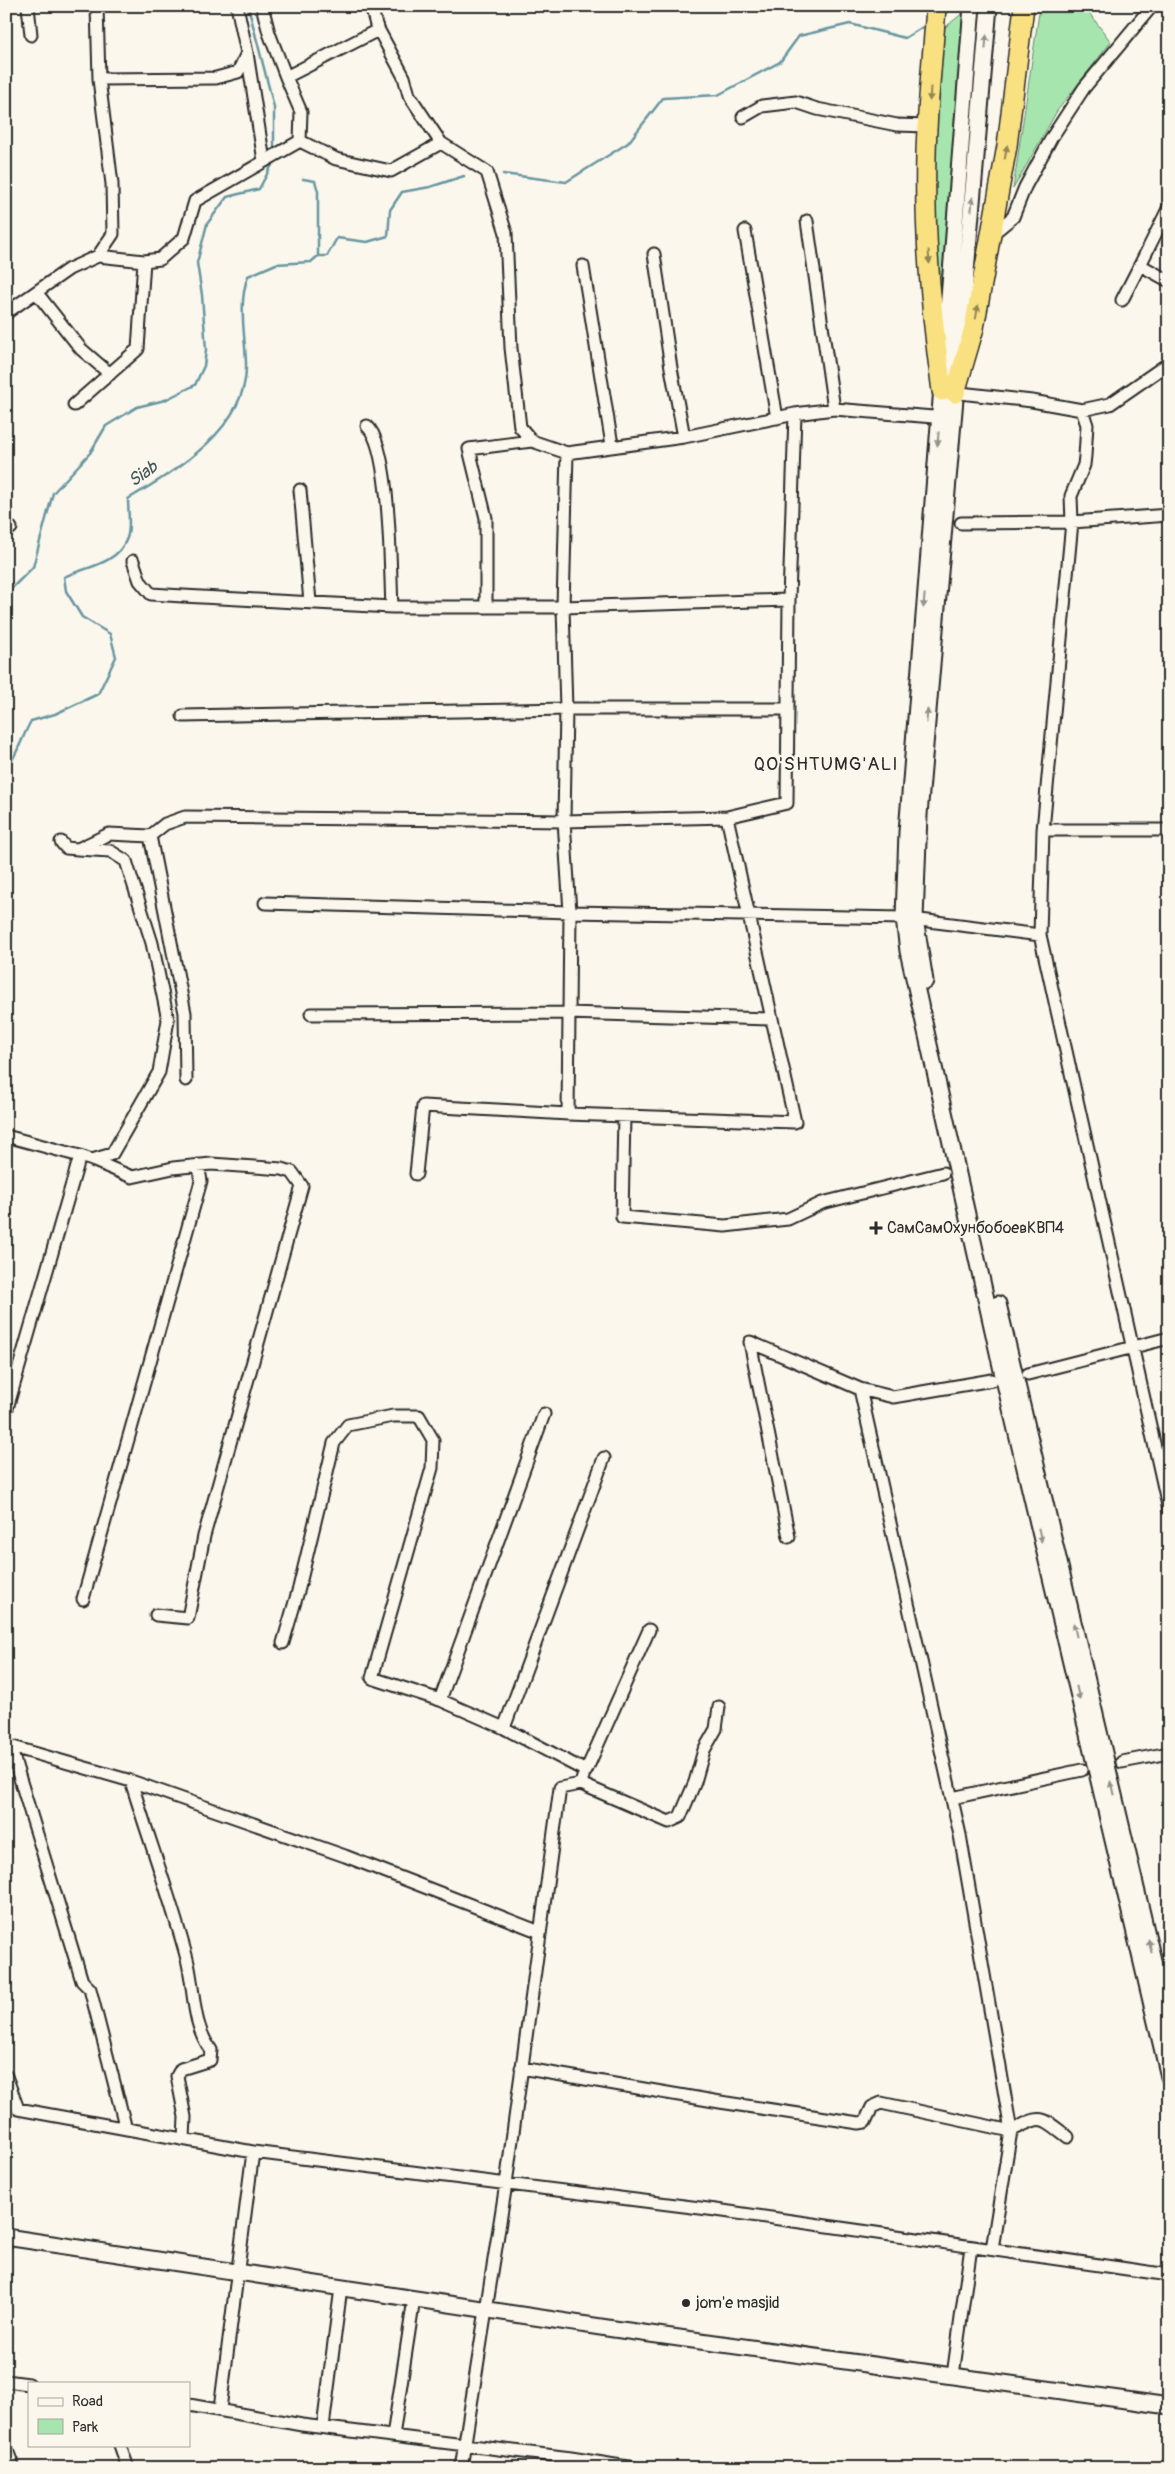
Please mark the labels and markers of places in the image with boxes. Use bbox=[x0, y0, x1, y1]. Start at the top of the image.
place label: СамСамОхунбобоевКВП4 bbox=[887, 1218, 1064, 1238]
marker: СамСамОхунбобоевКВП4 bbox=[869, 1221, 883, 1235]
place label: jom'e masjid bbox=[695, 2293, 780, 2313]
marker: jom'e masjid bbox=[680, 2297, 692, 2309]

